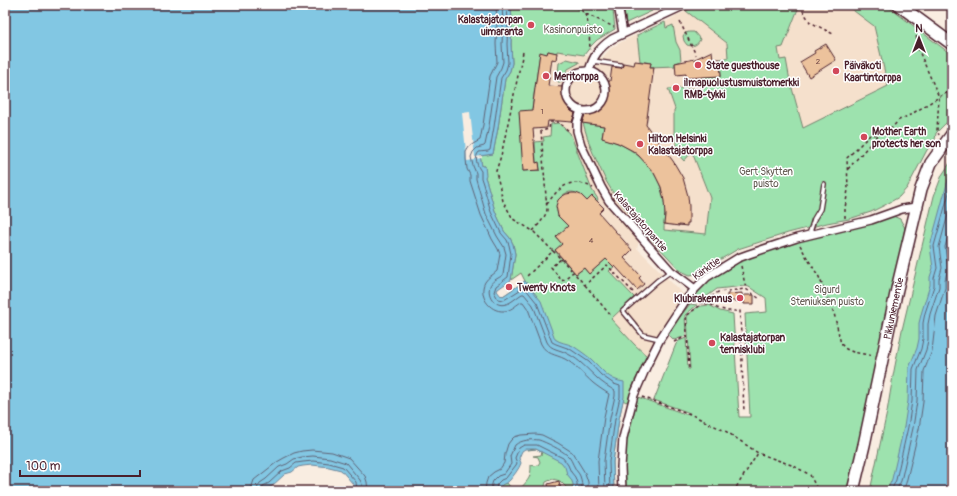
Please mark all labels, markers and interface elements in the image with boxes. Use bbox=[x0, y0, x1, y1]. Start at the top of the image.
place label: Kalastajatorpan uimaranta bbox=[458, 14, 523, 38]
north arrow bbox=[899, 18, 939, 58]
marker: Kalastajatorpan uimaranta bbox=[526, 20, 536, 30]
text: N bbox=[915, 22, 923, 35]
park label: Kasinonpuisto bbox=[543, 24, 603, 36]
house number: 2 bbox=[816, 57, 821, 66]
marker: State guesthouse bbox=[693, 60, 703, 70]
place label: State guesthouse bbox=[706, 60, 780, 72]
place label: Päiväkoti Kaartintorppa bbox=[844, 60, 902, 84]
marker: Päiväkoti Kaartintorppa bbox=[831, 66, 841, 76]
marker: Meritorppa bbox=[541, 71, 551, 81]
place label: Meritorppa bbox=[554, 71, 599, 83]
place label: ilmapuolustusmuistomerkki RMB-tykki bbox=[684, 77, 799, 101]
marker: ilmapuolustusmuistomerkki RMB-tykki bbox=[671, 83, 681, 93]
house number: 1 bbox=[540, 107, 544, 116]
place label: Mother Earth protects her son bbox=[872, 126, 941, 150]
marker: Mother Earth protects her son bbox=[859, 132, 869, 142]
place label: Hilton Helsinki Kalastajatorppa bbox=[648, 133, 713, 157]
marker: Hilton Helsinki Kalastajatorppa bbox=[635, 139, 645, 149]
park label: Gert Skytten puisto bbox=[739, 166, 793, 190]
street label: Kalastajatorpantie bbox=[611, 189, 670, 254]
house number: 4 bbox=[589, 236, 594, 245]
street label: Kärkitie bbox=[690, 255, 723, 283]
street label: Pikkuniementie bbox=[882, 276, 907, 341]
marker: Twenty Knots bbox=[504, 282, 514, 292]
place label: Twenty Knots bbox=[516, 282, 576, 294]
park label: Sigurd Steniuksen puisto bbox=[790, 284, 864, 308]
place label: Klubirakennus bbox=[674, 293, 733, 305]
marker: Klubirakennus bbox=[735, 293, 745, 303]
place label: Kalastajatorpan tennisklubi bbox=[719, 332, 786, 356]
marker: Kalastajatorpan tennisklubi bbox=[707, 338, 717, 348]
scale bar bbox=[20, 452, 140, 478]
text: 100 m bbox=[26, 459, 61, 474]

